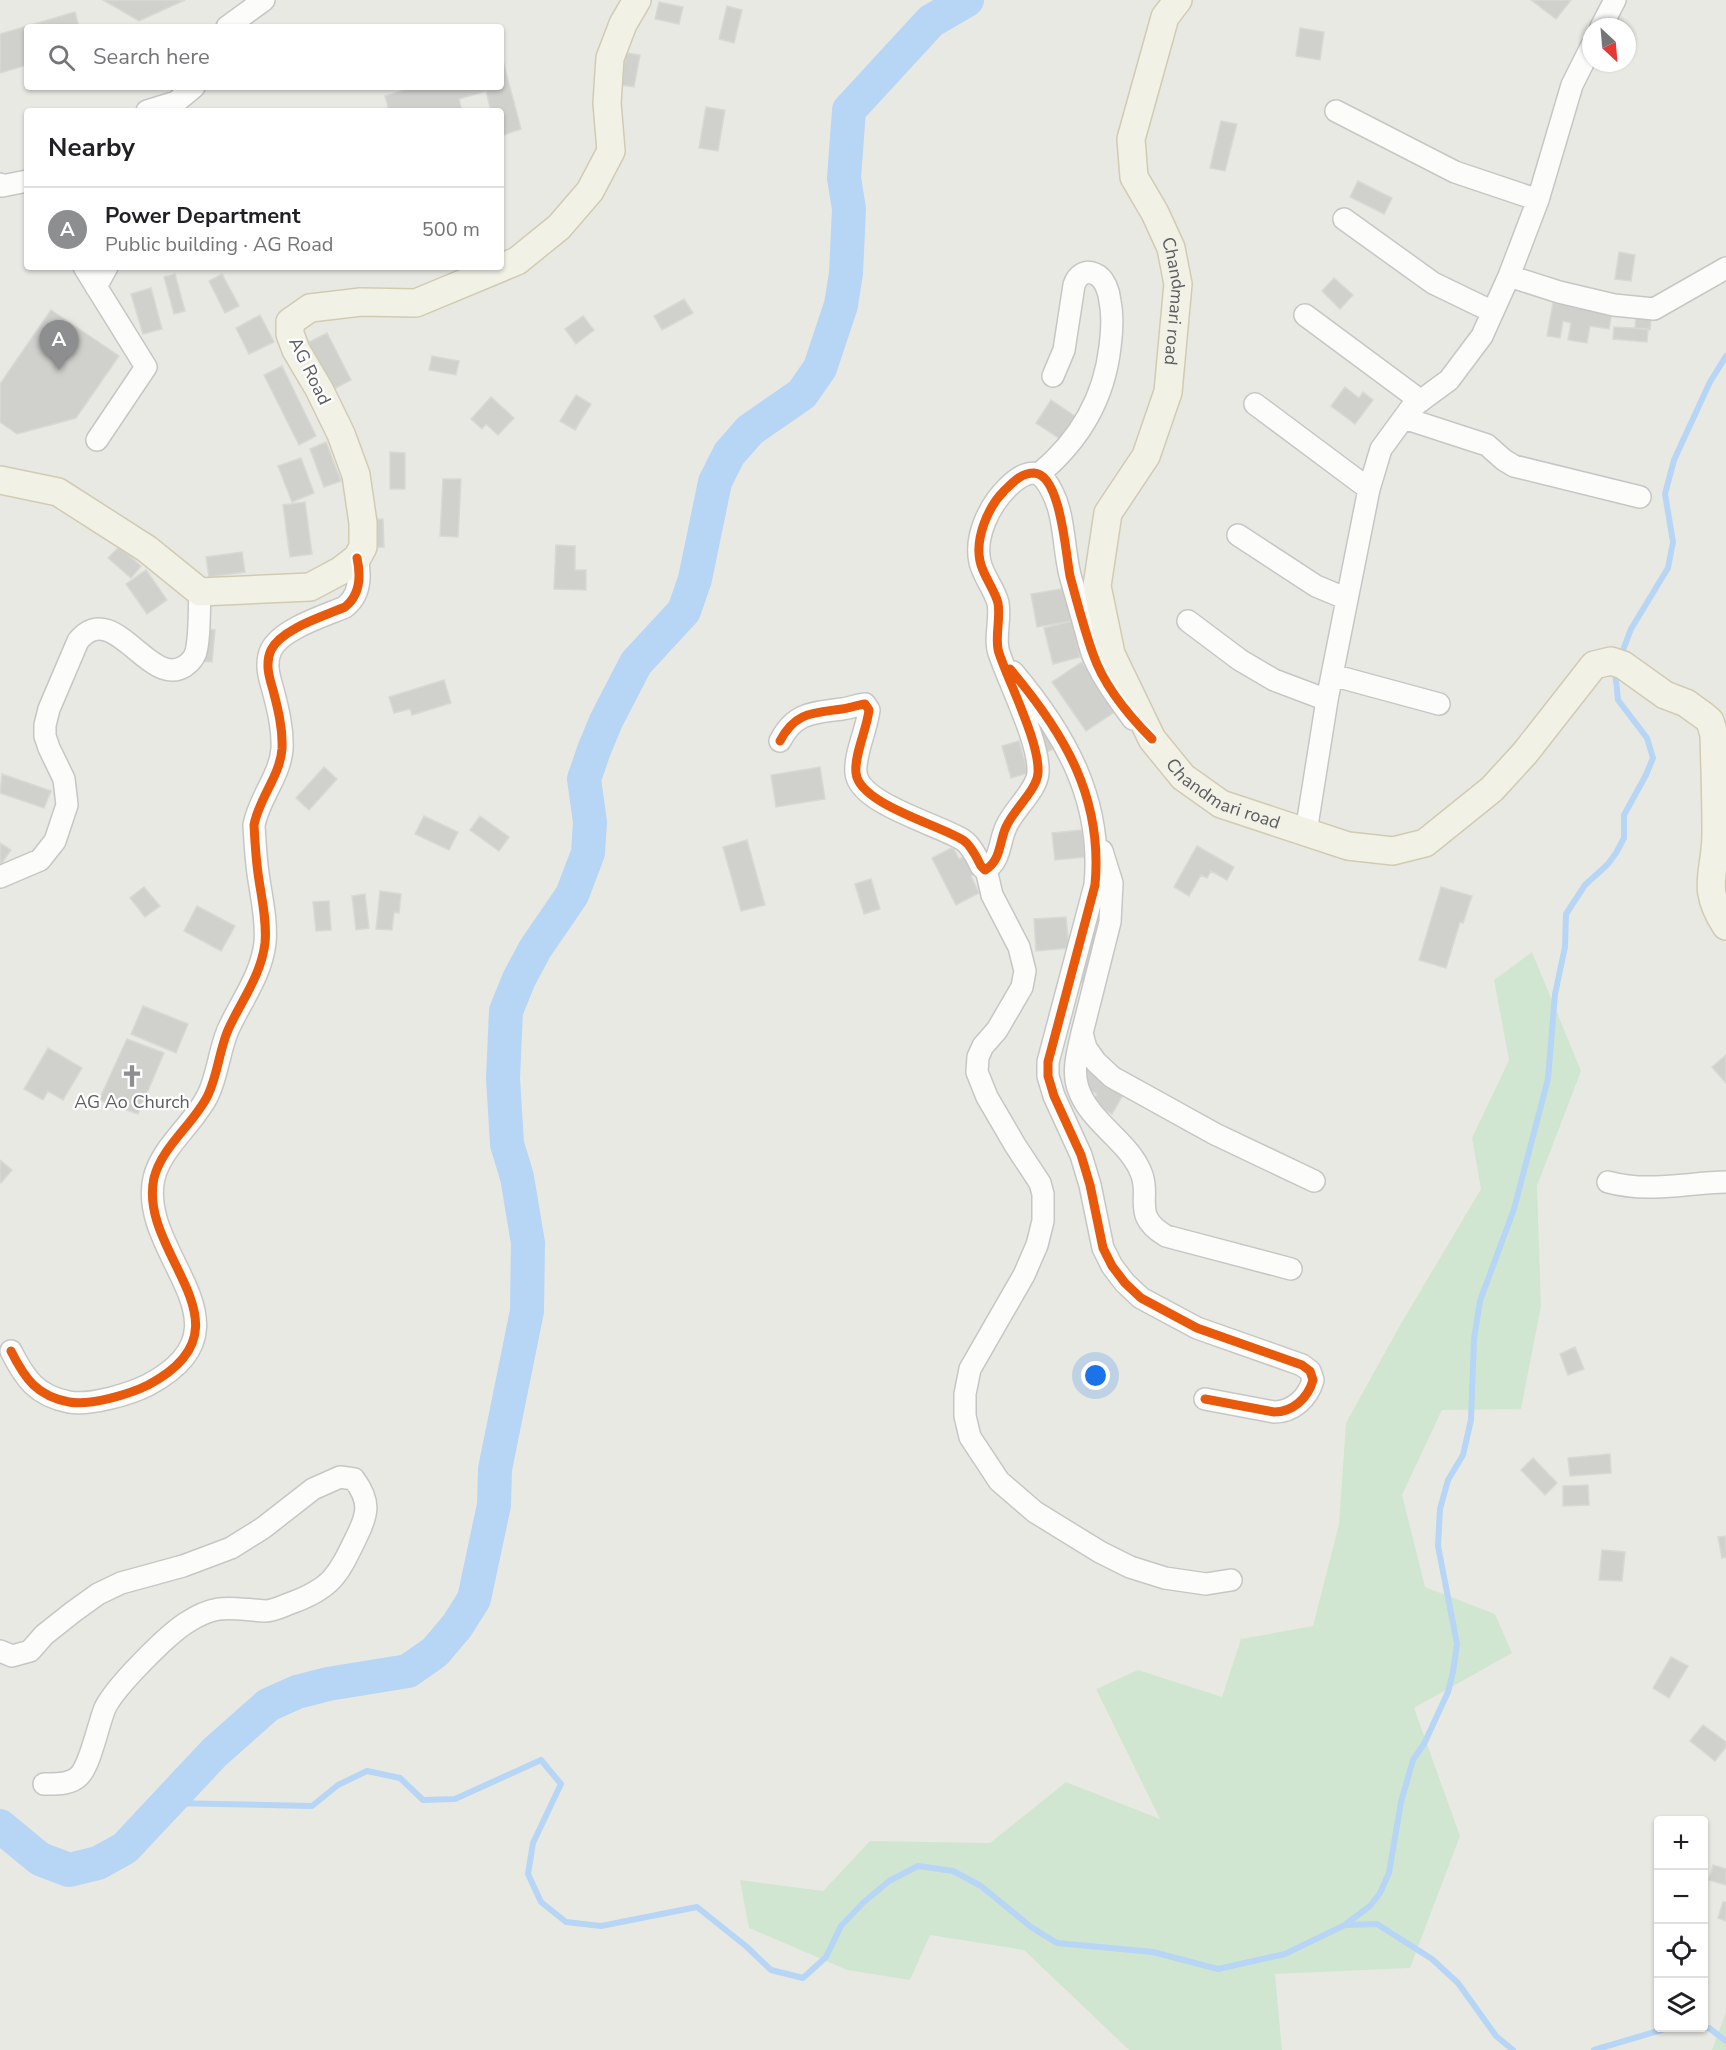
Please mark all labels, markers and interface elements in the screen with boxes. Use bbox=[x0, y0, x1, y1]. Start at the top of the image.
north arrow bbox=[1582, 18, 1636, 72]
search box bbox=[24, 24, 504, 90]
icon: search bbox=[45, 41, 78, 74]
text: Search here bbox=[93, 42, 210, 72]
text: Nearby bbox=[48, 130, 135, 165]
text: Power Department bbox=[105, 201, 300, 231]
text: A bbox=[60, 216, 75, 243]
text: 500 m bbox=[422, 216, 480, 243]
text: Public building · AG Road bbox=[105, 231, 333, 258]
street label: Chandmari road bbox=[1156, 233, 1191, 366]
pin: A bbox=[40, 320, 78, 370]
street label: AG Road bbox=[283, 333, 337, 409]
street label: Chandmari road bbox=[1160, 753, 1283, 835]
church icon: AG Ao Church bbox=[119, 1063, 145, 1089]
place label: AG Ao Church bbox=[74, 1090, 190, 1114]
your location bbox=[1081, 1361, 1110, 1390]
map controls bbox=[1654, 1816, 1708, 2032]
button: + bbox=[1654, 1816, 1708, 1870]
button: − bbox=[1654, 1870, 1708, 1924]
button: locate bbox=[1654, 1924, 1708, 1978]
button: layers bbox=[1654, 1978, 1708, 2032]

